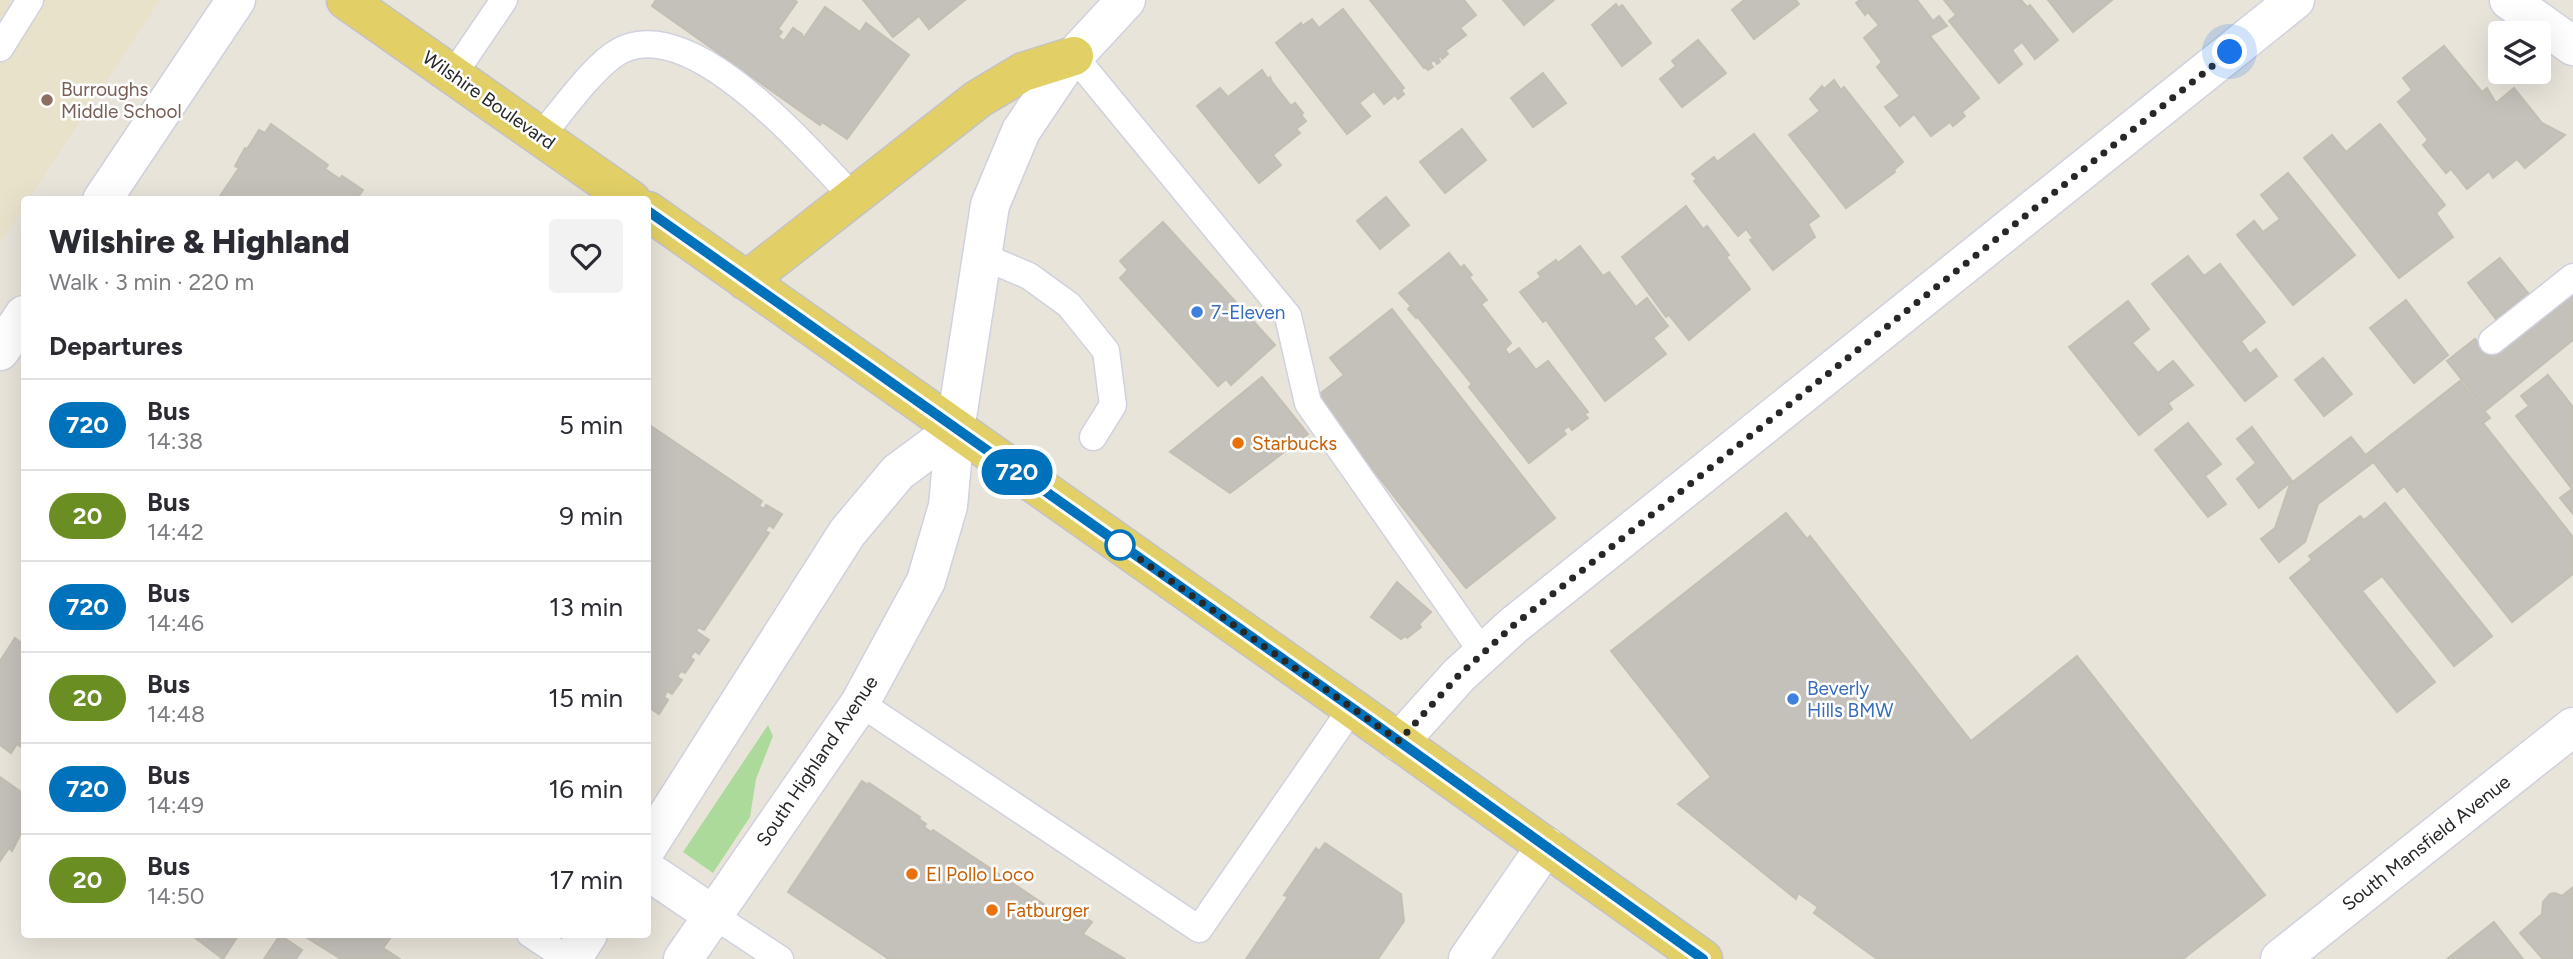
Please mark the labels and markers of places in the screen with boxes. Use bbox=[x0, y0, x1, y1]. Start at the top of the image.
place label: Burroughs Middle School bbox=[61, 78, 182, 123]
marker: Burroughs Middle School bbox=[39, 92, 55, 108]
place label: 7-Eleven bbox=[1211, 301, 1285, 324]
marker: 7-Eleven bbox=[1189, 304, 1205, 320]
place label: Starbucks bbox=[1252, 432, 1337, 455]
marker: Starbucks bbox=[1230, 435, 1246, 451]
unlabelled marker bbox=[1105, 530, 1135, 560]
place label: Beverly Hills BMW bbox=[1807, 677, 1894, 722]
marker: Beverly Hills BMW bbox=[1785, 691, 1801, 707]
place label: El Pollo Loco bbox=[926, 863, 1034, 886]
marker: El Pollo Loco bbox=[904, 866, 920, 882]
place label: Fatburger bbox=[1006, 899, 1090, 922]
marker: Fatburger bbox=[984, 902, 1000, 918]

